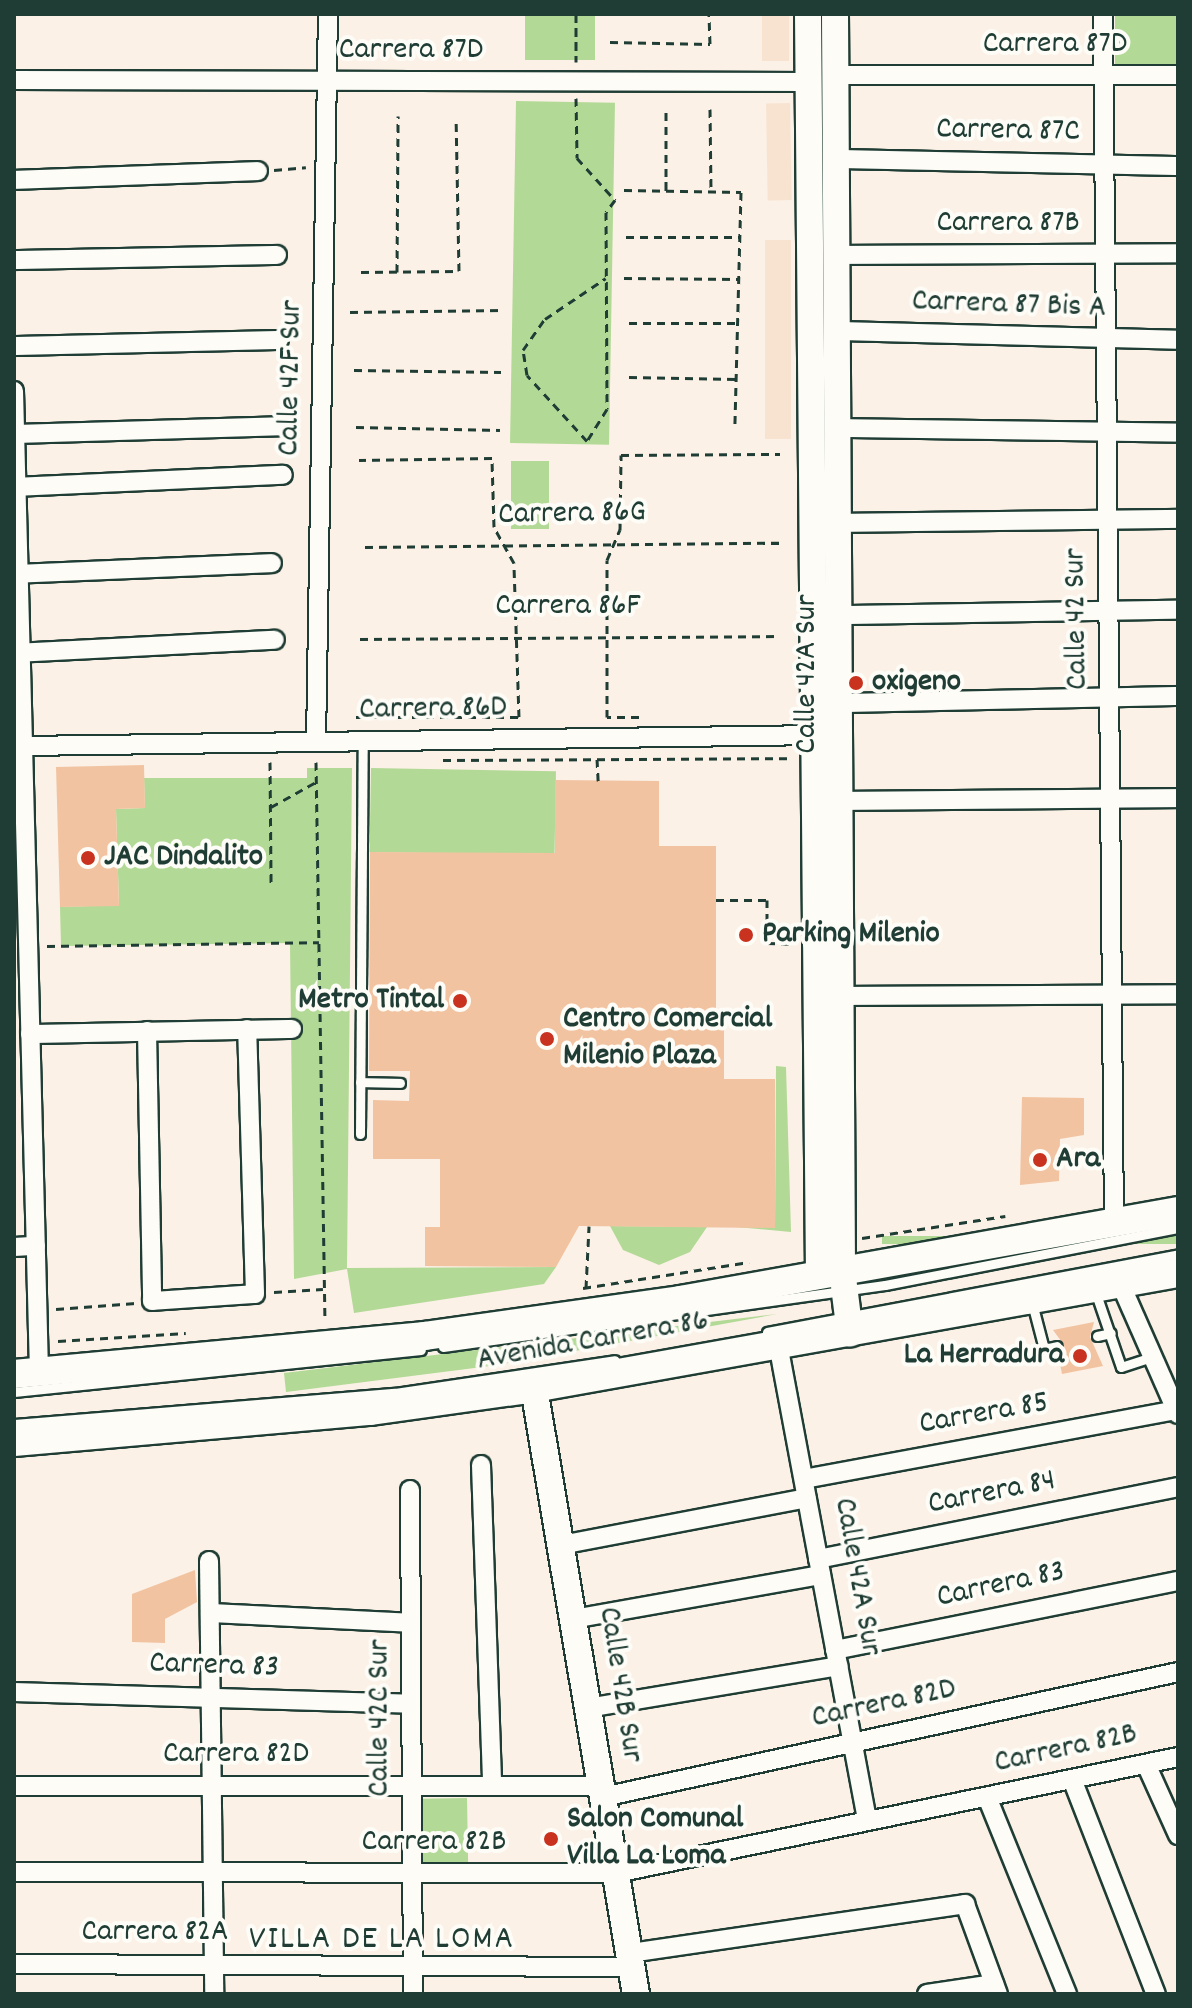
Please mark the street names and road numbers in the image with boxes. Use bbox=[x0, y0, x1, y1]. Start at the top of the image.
street label: Carrera 87D bbox=[983, 26, 1127, 64]
street label: Carrera 87D bbox=[339, 32, 483, 70]
street label: Carrera 87C bbox=[936, 112, 1080, 152]
street label: Carrera 87B bbox=[936, 205, 1080, 243]
street label: Carrera 87 Bis A bbox=[911, 283, 1107, 329]
street label: Calle 42F Sur bbox=[271, 300, 313, 456]
street label: Carrera 86G bbox=[498, 495, 646, 535]
street label: Calle 42 Sur bbox=[1058, 548, 1098, 690]
street label: Carrera 86F bbox=[495, 588, 641, 626]
street label: Calle 42A Sur bbox=[789, 594, 827, 754]
street label: Carrera 86D bbox=[359, 690, 507, 730]
street label: Avenida Carrera 86 bbox=[474, 1303, 712, 1381]
street label: Carrera 85 bbox=[916, 1385, 1052, 1445]
street label: Carrera 84 bbox=[925, 1463, 1059, 1525]
street label: Calle 42A Sur bbox=[823, 1495, 889, 1659]
street label: Carrera 83 bbox=[933, 1554, 1069, 1618]
street label: Calle 42B Sur bbox=[588, 1604, 650, 1766]
street label: Calle 42C Sur bbox=[362, 1639, 400, 1797]
street label: Carrera 83 bbox=[148, 1646, 280, 1688]
street label: Carrera 82D bbox=[809, 1671, 959, 1739]
street label: Carrera 82B bbox=[991, 1716, 1141, 1784]
street label: Carrera 82D bbox=[163, 1736, 309, 1774]
street label: Carrera 82B bbox=[362, 1824, 506, 1862]
street label: Carrera 82A bbox=[81, 1914, 229, 1952]

